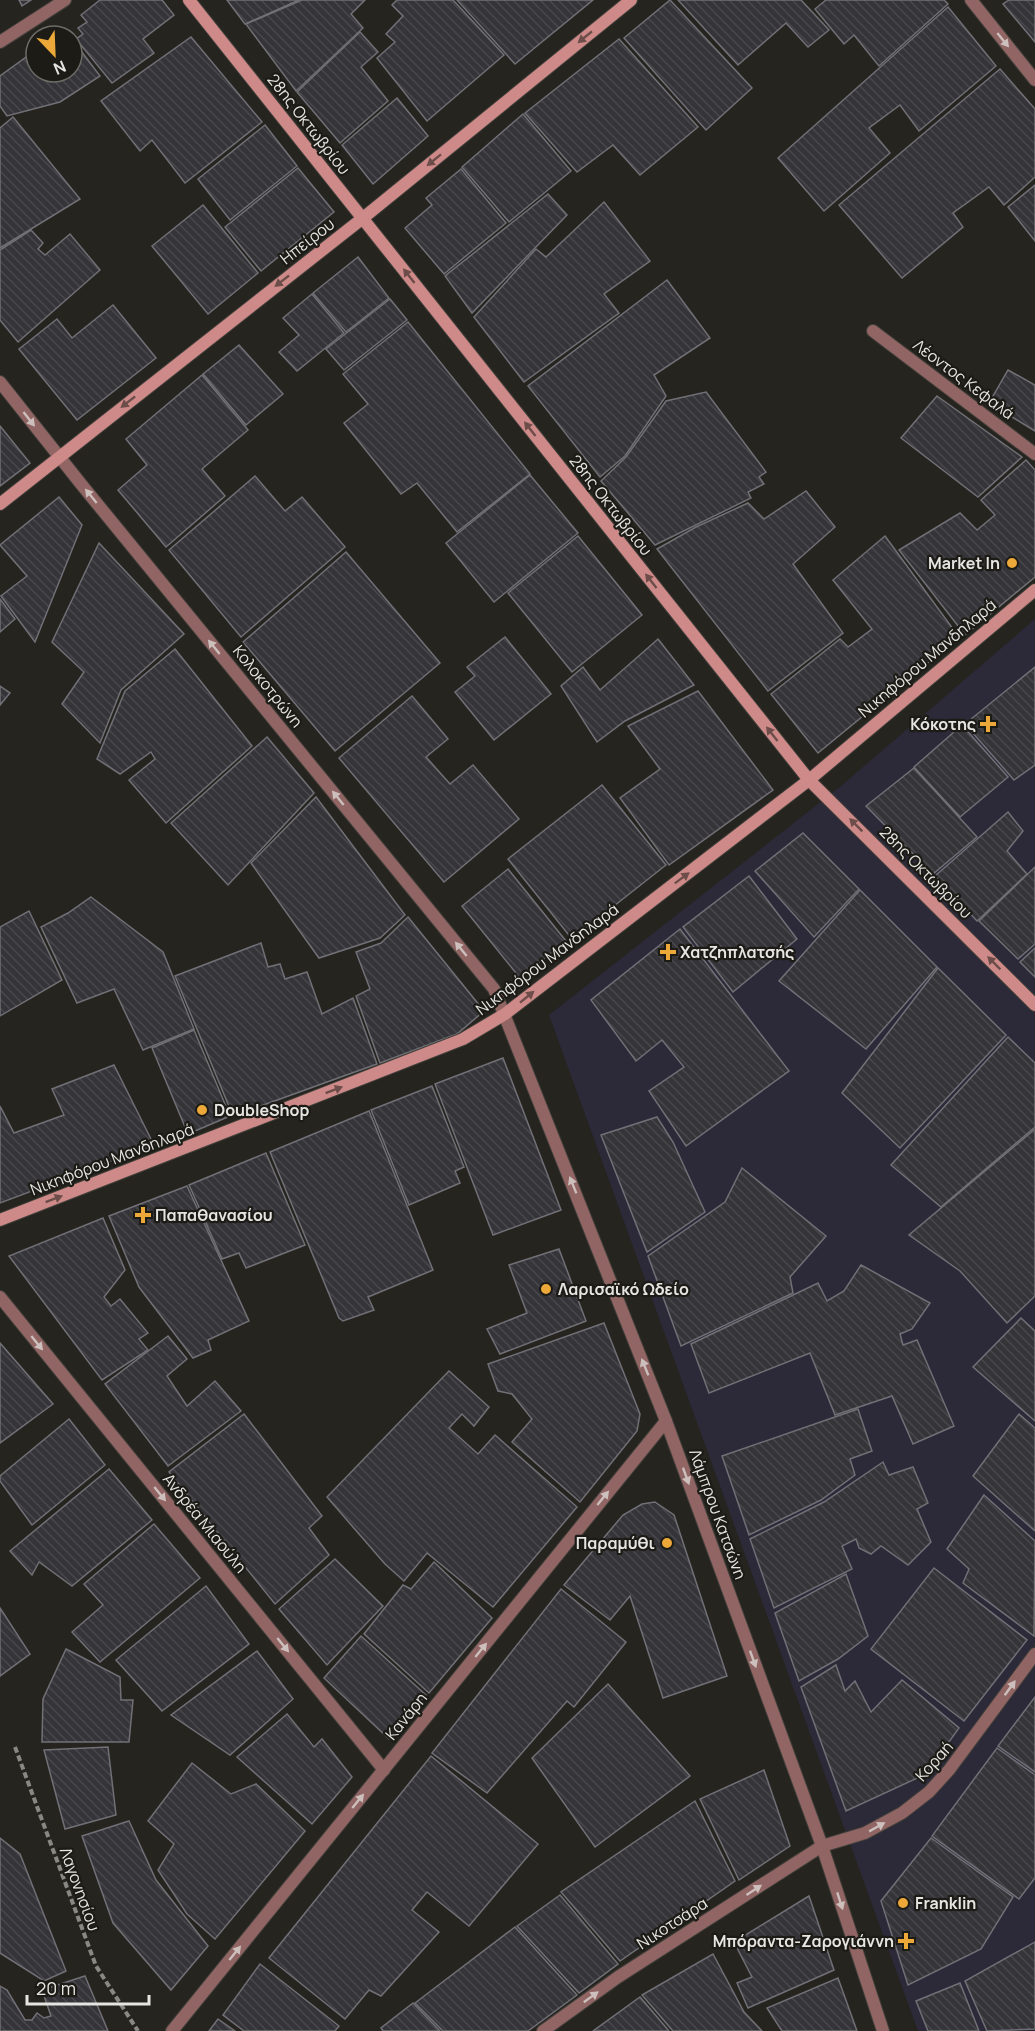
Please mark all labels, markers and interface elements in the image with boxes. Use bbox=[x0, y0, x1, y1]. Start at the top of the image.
north arrow bbox=[24, 24, 84, 84]
one-way arrow bbox=[578, 30, 593, 42]
one-way arrow bbox=[997, 32, 1010, 48]
text: N bbox=[50, 55, 69, 80]
street label: 28ης Οκτωβρίου bbox=[263, 69, 355, 179]
one-way arrow bbox=[426, 153, 442, 166]
street label: Ηπείρου bbox=[275, 213, 339, 269]
one-way arrow bbox=[402, 268, 415, 284]
one-way arrow bbox=[274, 275, 289, 287]
street label: Λέοντος Κεφαλά bbox=[909, 334, 1019, 424]
one-way arrow bbox=[121, 395, 136, 407]
one-way arrow bbox=[23, 411, 36, 427]
one-way arrow bbox=[523, 421, 536, 437]
street label: 28ης Οκτωβρίου bbox=[565, 450, 657, 560]
one-way arrow bbox=[85, 489, 98, 504]
place label: Market In bbox=[928, 552, 1000, 574]
marker: Market In bbox=[1005, 556, 1019, 570]
one-way arrow bbox=[646, 574, 658, 589]
street label: Νικηφόρου Μανδηλαρά bbox=[853, 594, 1001, 722]
one-way arrow bbox=[208, 639, 221, 655]
street label: Κολοκοτρώνη bbox=[228, 640, 308, 732]
place label: Κόκοτης bbox=[910, 713, 976, 735]
marker: Κόκοτης bbox=[981, 717, 995, 731]
one-way arrow bbox=[767, 727, 779, 742]
one-way arrow bbox=[332, 791, 345, 806]
one-way arrow bbox=[849, 819, 863, 833]
street label: 28ης Οκτωβρίου bbox=[875, 821, 977, 923]
one-way arrow bbox=[674, 871, 690, 884]
street label: Νικηφόρου Μανδηλαρά bbox=[471, 898, 623, 1020]
one-way arrow bbox=[455, 941, 468, 957]
place label: Χατζηπλατσής bbox=[680, 941, 794, 963]
marker: Χατζηπλατσής bbox=[661, 945, 675, 959]
one-way arrow bbox=[987, 957, 1001, 971]
one-way arrow bbox=[519, 990, 535, 1003]
one-way arrow bbox=[325, 1084, 343, 1094]
place label: DoubleShop bbox=[214, 1099, 309, 1121]
marker: DoubleShop bbox=[195, 1103, 209, 1117]
street label: Νικηφόρου Μανδηλαρά bbox=[27, 1118, 197, 1200]
one-way arrow bbox=[568, 1176, 577, 1194]
one-way arrow bbox=[46, 1194, 64, 1204]
place label: Παπαθανασίου bbox=[155, 1204, 273, 1226]
marker: Παπαθανασίου bbox=[136, 1208, 150, 1222]
place label: Λαρισαϊκό Ωδείο bbox=[558, 1278, 689, 1300]
marker: Λαρισαϊκό Ωδείο bbox=[539, 1282, 553, 1296]
one-way arrow bbox=[30, 1335, 42, 1350]
one-way arrow bbox=[639, 1357, 649, 1375]
street label: Λάμπρου Κατσώνη bbox=[684, 1446, 752, 1582]
one-way arrow bbox=[682, 1467, 692, 1485]
street label: Ανδρέα Μιαούλη bbox=[158, 1469, 252, 1577]
one-way arrow bbox=[153, 1486, 166, 1502]
one-way arrow bbox=[597, 1491, 609, 1506]
place label: Παραμύθι bbox=[576, 1532, 655, 1554]
marker: Παραμύθι bbox=[660, 1536, 674, 1550]
one-way arrow bbox=[276, 1638, 288, 1653]
one-way arrow bbox=[474, 1642, 487, 1658]
one-way arrow bbox=[749, 1650, 759, 1668]
one-way arrow bbox=[1004, 1681, 1016, 1696]
street label: Κανάρη bbox=[380, 1688, 432, 1744]
street label: Κοραή bbox=[910, 1736, 958, 1786]
one-way arrow bbox=[351, 1794, 364, 1809]
one-way arrow bbox=[869, 1822, 886, 1832]
street label: Λαγονησίου bbox=[55, 1844, 105, 1934]
one-way arrow bbox=[745, 1884, 761, 1896]
street label: Νικοτσάρα bbox=[632, 1892, 712, 1954]
one-way arrow bbox=[836, 1892, 845, 1910]
place label: Franklin bbox=[915, 1892, 976, 1914]
marker: Franklin bbox=[896, 1896, 910, 1910]
place label: Μπόραντα-Ζαρογιάννη bbox=[713, 1930, 894, 1952]
marker: Μπόραντα-Ζαρογιάννη bbox=[899, 1934, 913, 1948]
one-way arrow bbox=[228, 1946, 241, 1961]
scale bar bbox=[27, 1968, 148, 2006]
text: 20 m bbox=[36, 1976, 76, 2000]
one-way arrow bbox=[582, 1991, 598, 2003]

